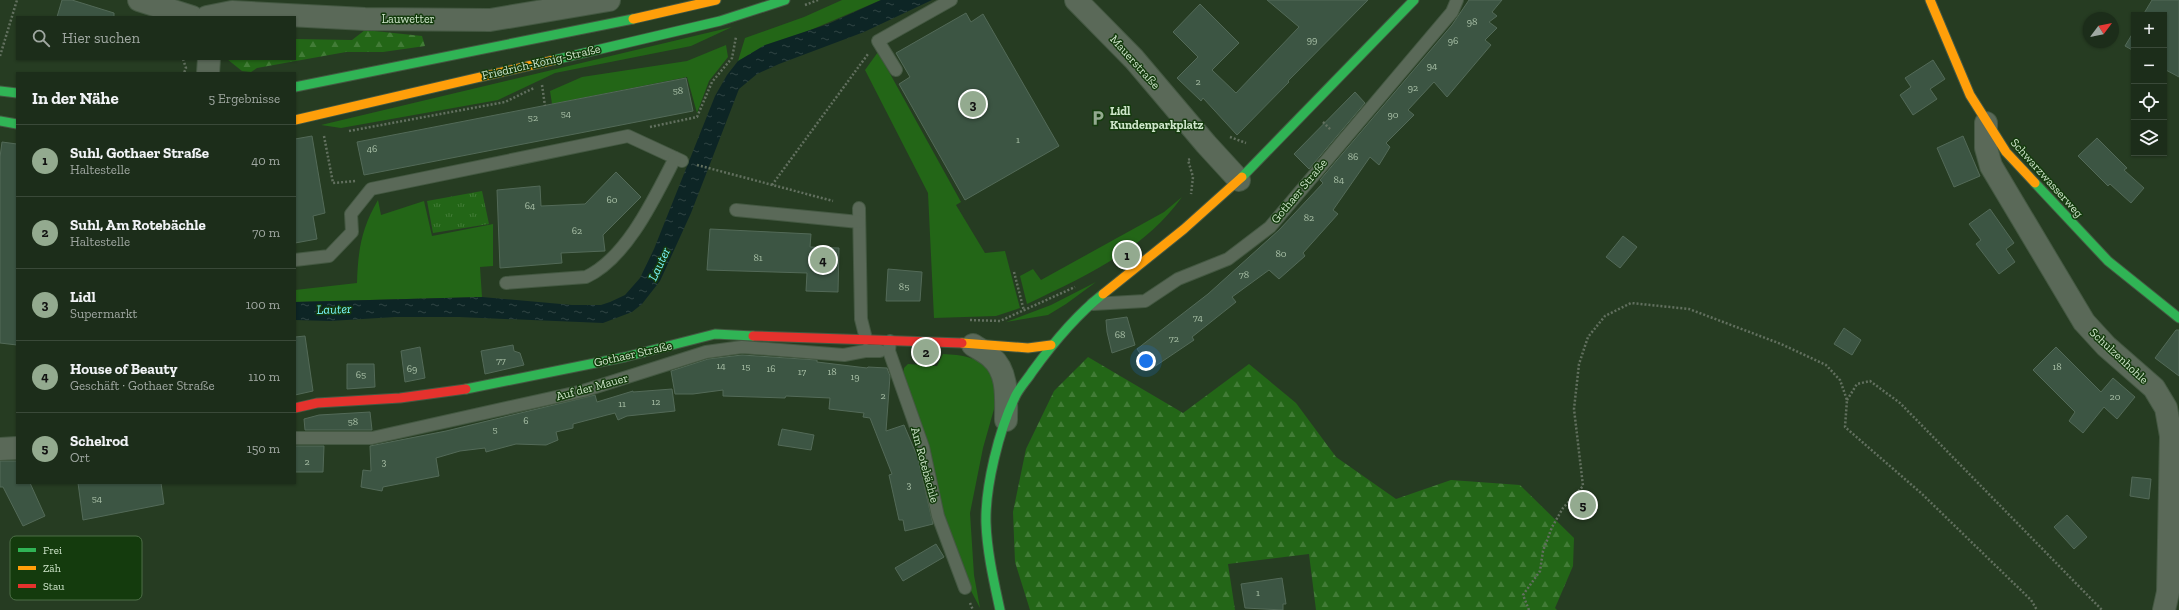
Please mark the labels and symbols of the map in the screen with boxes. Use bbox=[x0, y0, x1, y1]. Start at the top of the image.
street label: Lauwetter bbox=[381, 12, 435, 26]
north arrow bbox=[2083, 12, 2119, 48]
house number: 98 bbox=[1467, 16, 1477, 28]
street label: Mauerstraße bbox=[1107, 32, 1163, 92]
house number: 99 bbox=[1307, 34, 1317, 46]
house number: 96 bbox=[1448, 35, 1458, 47]
street label: Friedrich-König-Straße bbox=[480, 41, 602, 82]
house number: 94 bbox=[1427, 60, 1438, 72]
house number: 2 bbox=[1195, 76, 1201, 88]
house number: 92 bbox=[1408, 82, 1418, 94]
house number: 58 bbox=[673, 85, 683, 97]
pin: 3 bbox=[960, 89, 986, 119]
place label: Lidl Kundenparkplatz bbox=[1110, 104, 1204, 132]
house number: 54 bbox=[561, 108, 572, 120]
parking icon: Lidl Kundenparkplatz bbox=[1089, 109, 1107, 127]
house number: 90 bbox=[1387, 109, 1399, 121]
house number: 52 bbox=[528, 112, 538, 124]
house number: 1 bbox=[1016, 134, 1020, 146]
street label: Schwarzwasserweg bbox=[2008, 136, 2086, 221]
house number: 46 bbox=[367, 143, 377, 155]
house number: 86 bbox=[1348, 151, 1358, 163]
street label: Gothaer Straße bbox=[1268, 156, 1330, 226]
house number: 84 bbox=[1334, 174, 1345, 186]
house number: 60 bbox=[606, 194, 618, 206]
house number: 64 bbox=[525, 200, 536, 212]
house number: 82 bbox=[1304, 212, 1314, 224]
house number: 62 bbox=[572, 225, 582, 237]
pin: 1 bbox=[1114, 240, 1140, 270]
water label: Lauter bbox=[645, 245, 673, 283]
pin: 4 bbox=[810, 245, 836, 275]
house number: 80 bbox=[1275, 248, 1287, 260]
house number: 81 bbox=[753, 252, 763, 264]
house number: 78 bbox=[1239, 269, 1249, 281]
house number: 85 bbox=[899, 281, 909, 293]
water label: Lauter bbox=[316, 301, 352, 317]
house number: 74 bbox=[1193, 312, 1204, 324]
street label: Schulzenhohle bbox=[2087, 325, 2151, 387]
house number: 68 bbox=[1115, 329, 1125, 341]
house number: 72 bbox=[1169, 333, 1179, 345]
pin: 2 bbox=[913, 337, 939, 367]
street label: Gothaer Straße bbox=[593, 338, 674, 370]
your location bbox=[1136, 351, 1156, 371]
house number: 77 bbox=[496, 355, 506, 367]
house number: 14 bbox=[716, 360, 726, 372]
house number: 15 bbox=[742, 361, 750, 373]
house number: 18 bbox=[2052, 361, 2062, 373]
house number: 69 bbox=[407, 363, 417, 375]
house number: 16 bbox=[766, 363, 776, 375]
house number: 17 bbox=[798, 366, 806, 378]
house number: 18 bbox=[827, 366, 837, 378]
house number: 65 bbox=[356, 369, 366, 381]
street label: Auf der Mauer bbox=[554, 371, 630, 403]
house number: 19 bbox=[850, 371, 860, 383]
house number: 2 bbox=[880, 390, 886, 402]
house number: 20 bbox=[2110, 391, 2121, 403]
house number: 12 bbox=[652, 396, 661, 408]
house number: 11 bbox=[618, 398, 626, 410]
house number: 6 bbox=[523, 415, 529, 427]
house number: 58 bbox=[348, 416, 358, 428]
house number: 5 bbox=[492, 424, 498, 436]
street label: Am Rotebächle bbox=[908, 426, 942, 505]
house number: 2 bbox=[304, 456, 310, 468]
house number: 3 bbox=[382, 456, 387, 468]
house number: 3 bbox=[907, 479, 912, 491]
pin: 5 bbox=[1570, 490, 1596, 520]
house number: 54 bbox=[92, 493, 103, 505]
legend bbox=[10, 536, 142, 600]
text: Frei bbox=[43, 544, 62, 557]
text: Zäh bbox=[43, 562, 62, 575]
text: Stau bbox=[43, 580, 64, 593]
house number: 1 bbox=[1256, 587, 1260, 599]

